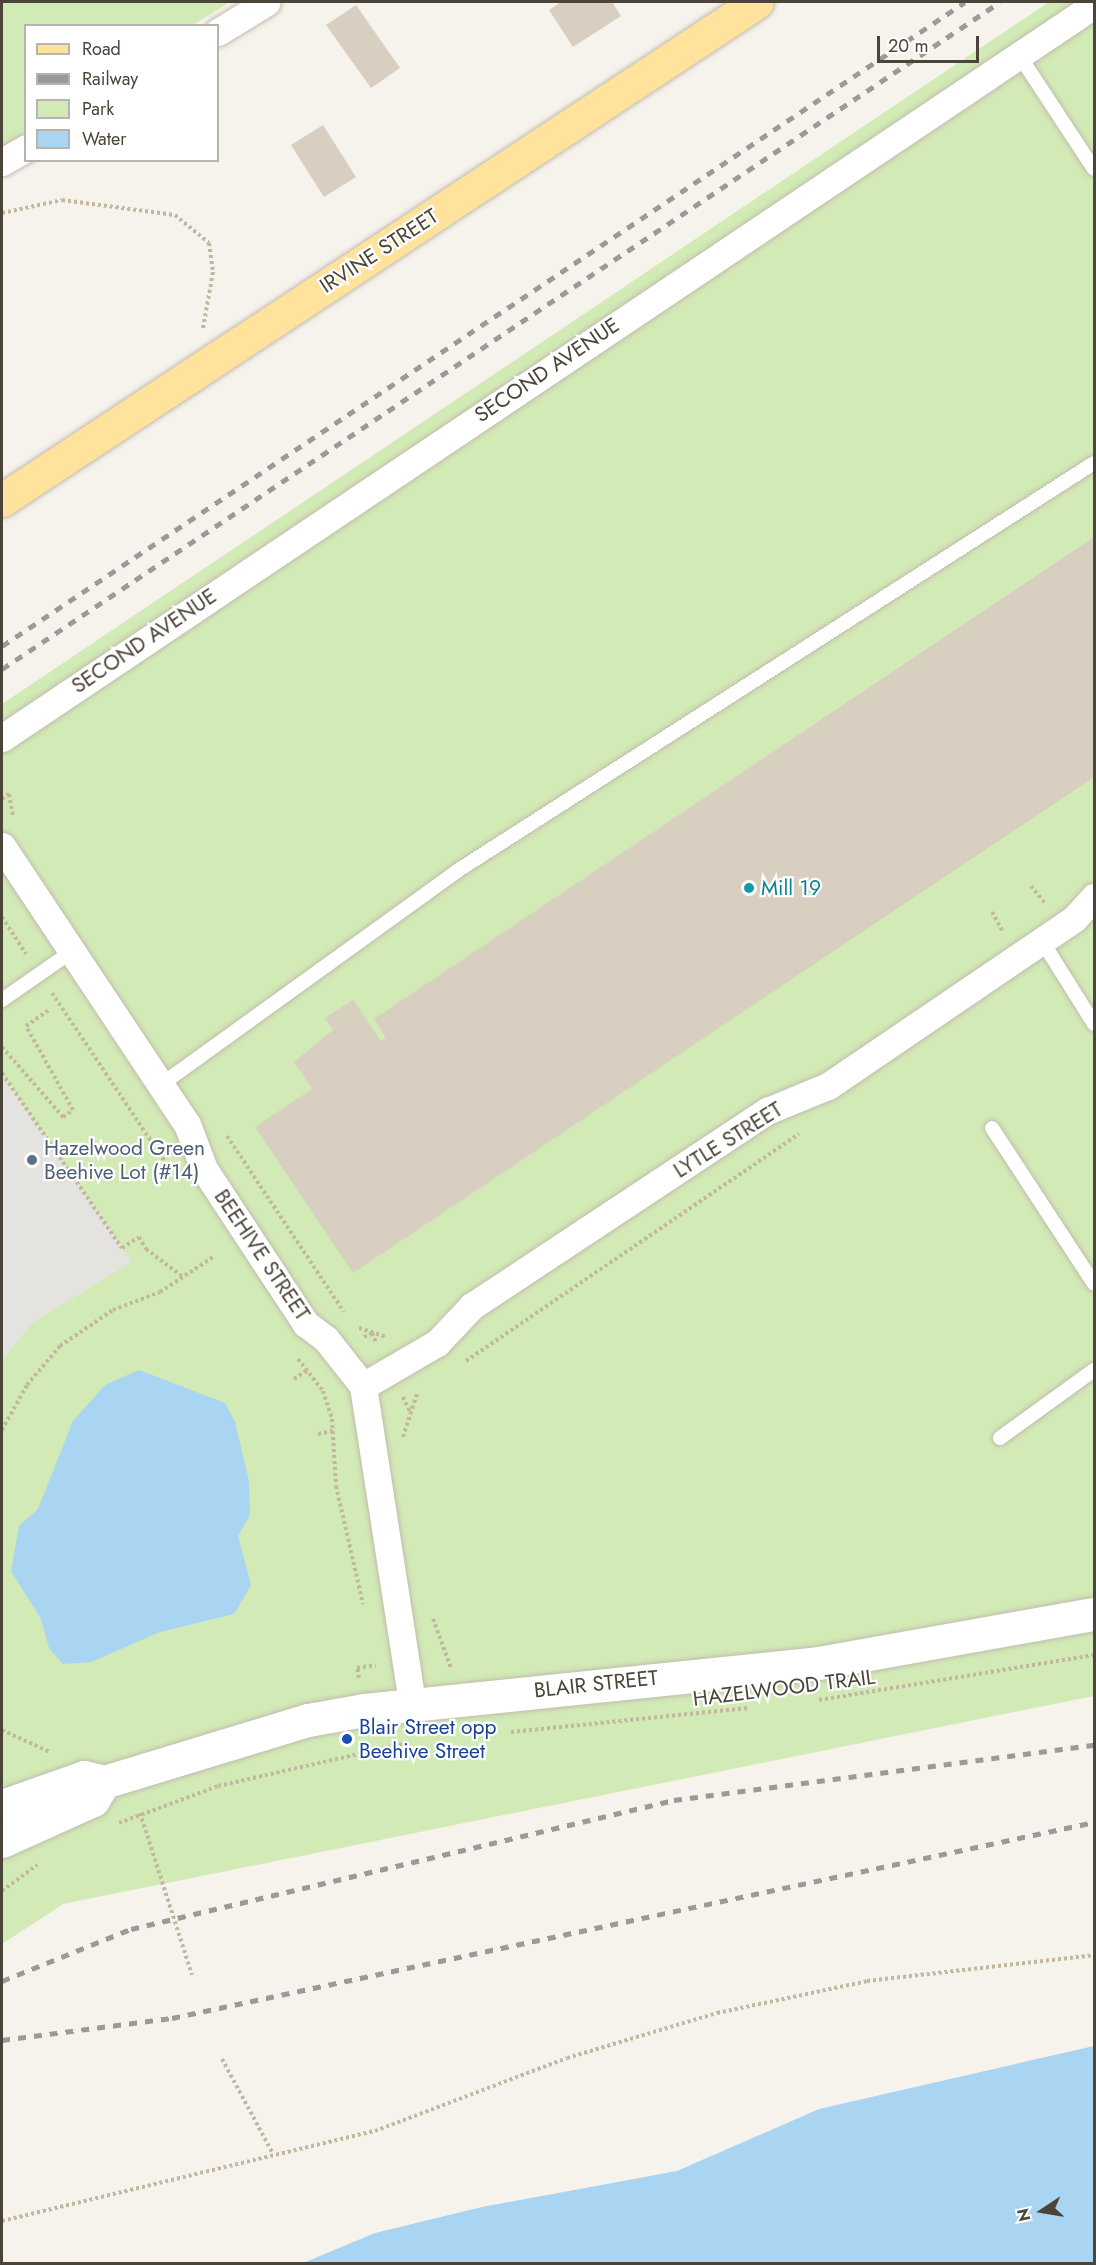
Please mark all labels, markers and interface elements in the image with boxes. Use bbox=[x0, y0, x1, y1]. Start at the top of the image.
legend bbox=[24, 24, 219, 162]
scale bar bbox=[880, 24, 982, 62]
text: 20 m bbox=[888, 33, 928, 59]
text: Road bbox=[82, 36, 121, 62]
text: Railway bbox=[82, 66, 138, 92]
text: Park bbox=[82, 96, 114, 122]
text: Water bbox=[82, 126, 126, 152]
street label: IRVINE STREET bbox=[315, 203, 443, 299]
street label: SECOND AVENUE bbox=[470, 312, 624, 428]
street label: SECOND AVENUE bbox=[67, 583, 221, 699]
place label: Mill 19 bbox=[761, 875, 821, 901]
marker: Mill 19 bbox=[742, 881, 756, 895]
street label: LYTLE STREET bbox=[669, 1097, 787, 1183]
place label: Hazelwood Green Beehive Lot (#14) bbox=[44, 1135, 205, 1185]
marker: Hazelwood Green Beehive Lot (#14) bbox=[25, 1153, 39, 1167]
street label: BEEHIVE STREET bbox=[209, 1185, 315, 1325]
street label: HAZELWOOD TRAIL bbox=[691, 1664, 877, 1712]
street label: BLAIR STREET bbox=[533, 1665, 659, 1703]
place label: Blair Street opp Beehive Street bbox=[359, 1714, 496, 1764]
marker: Blair Street opp Beehive Street bbox=[340, 1732, 354, 1746]
north arrow bbox=[1012, 2181, 1072, 2241]
text: N bbox=[1011, 2206, 1036, 2223]

